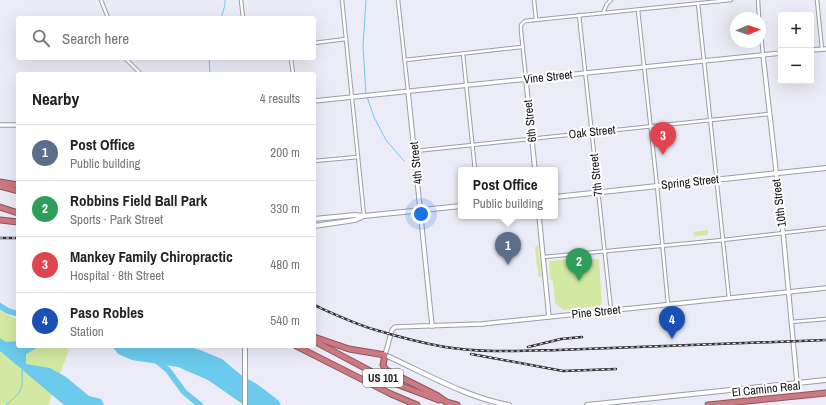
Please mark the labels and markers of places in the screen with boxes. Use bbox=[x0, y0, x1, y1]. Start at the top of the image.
pin: 3 bbox=[650, 122, 676, 155]
pin: 1 bbox=[495, 232, 521, 265]
pin: 2 bbox=[566, 248, 592, 281]
pin: 4 bbox=[659, 306, 685, 339]

